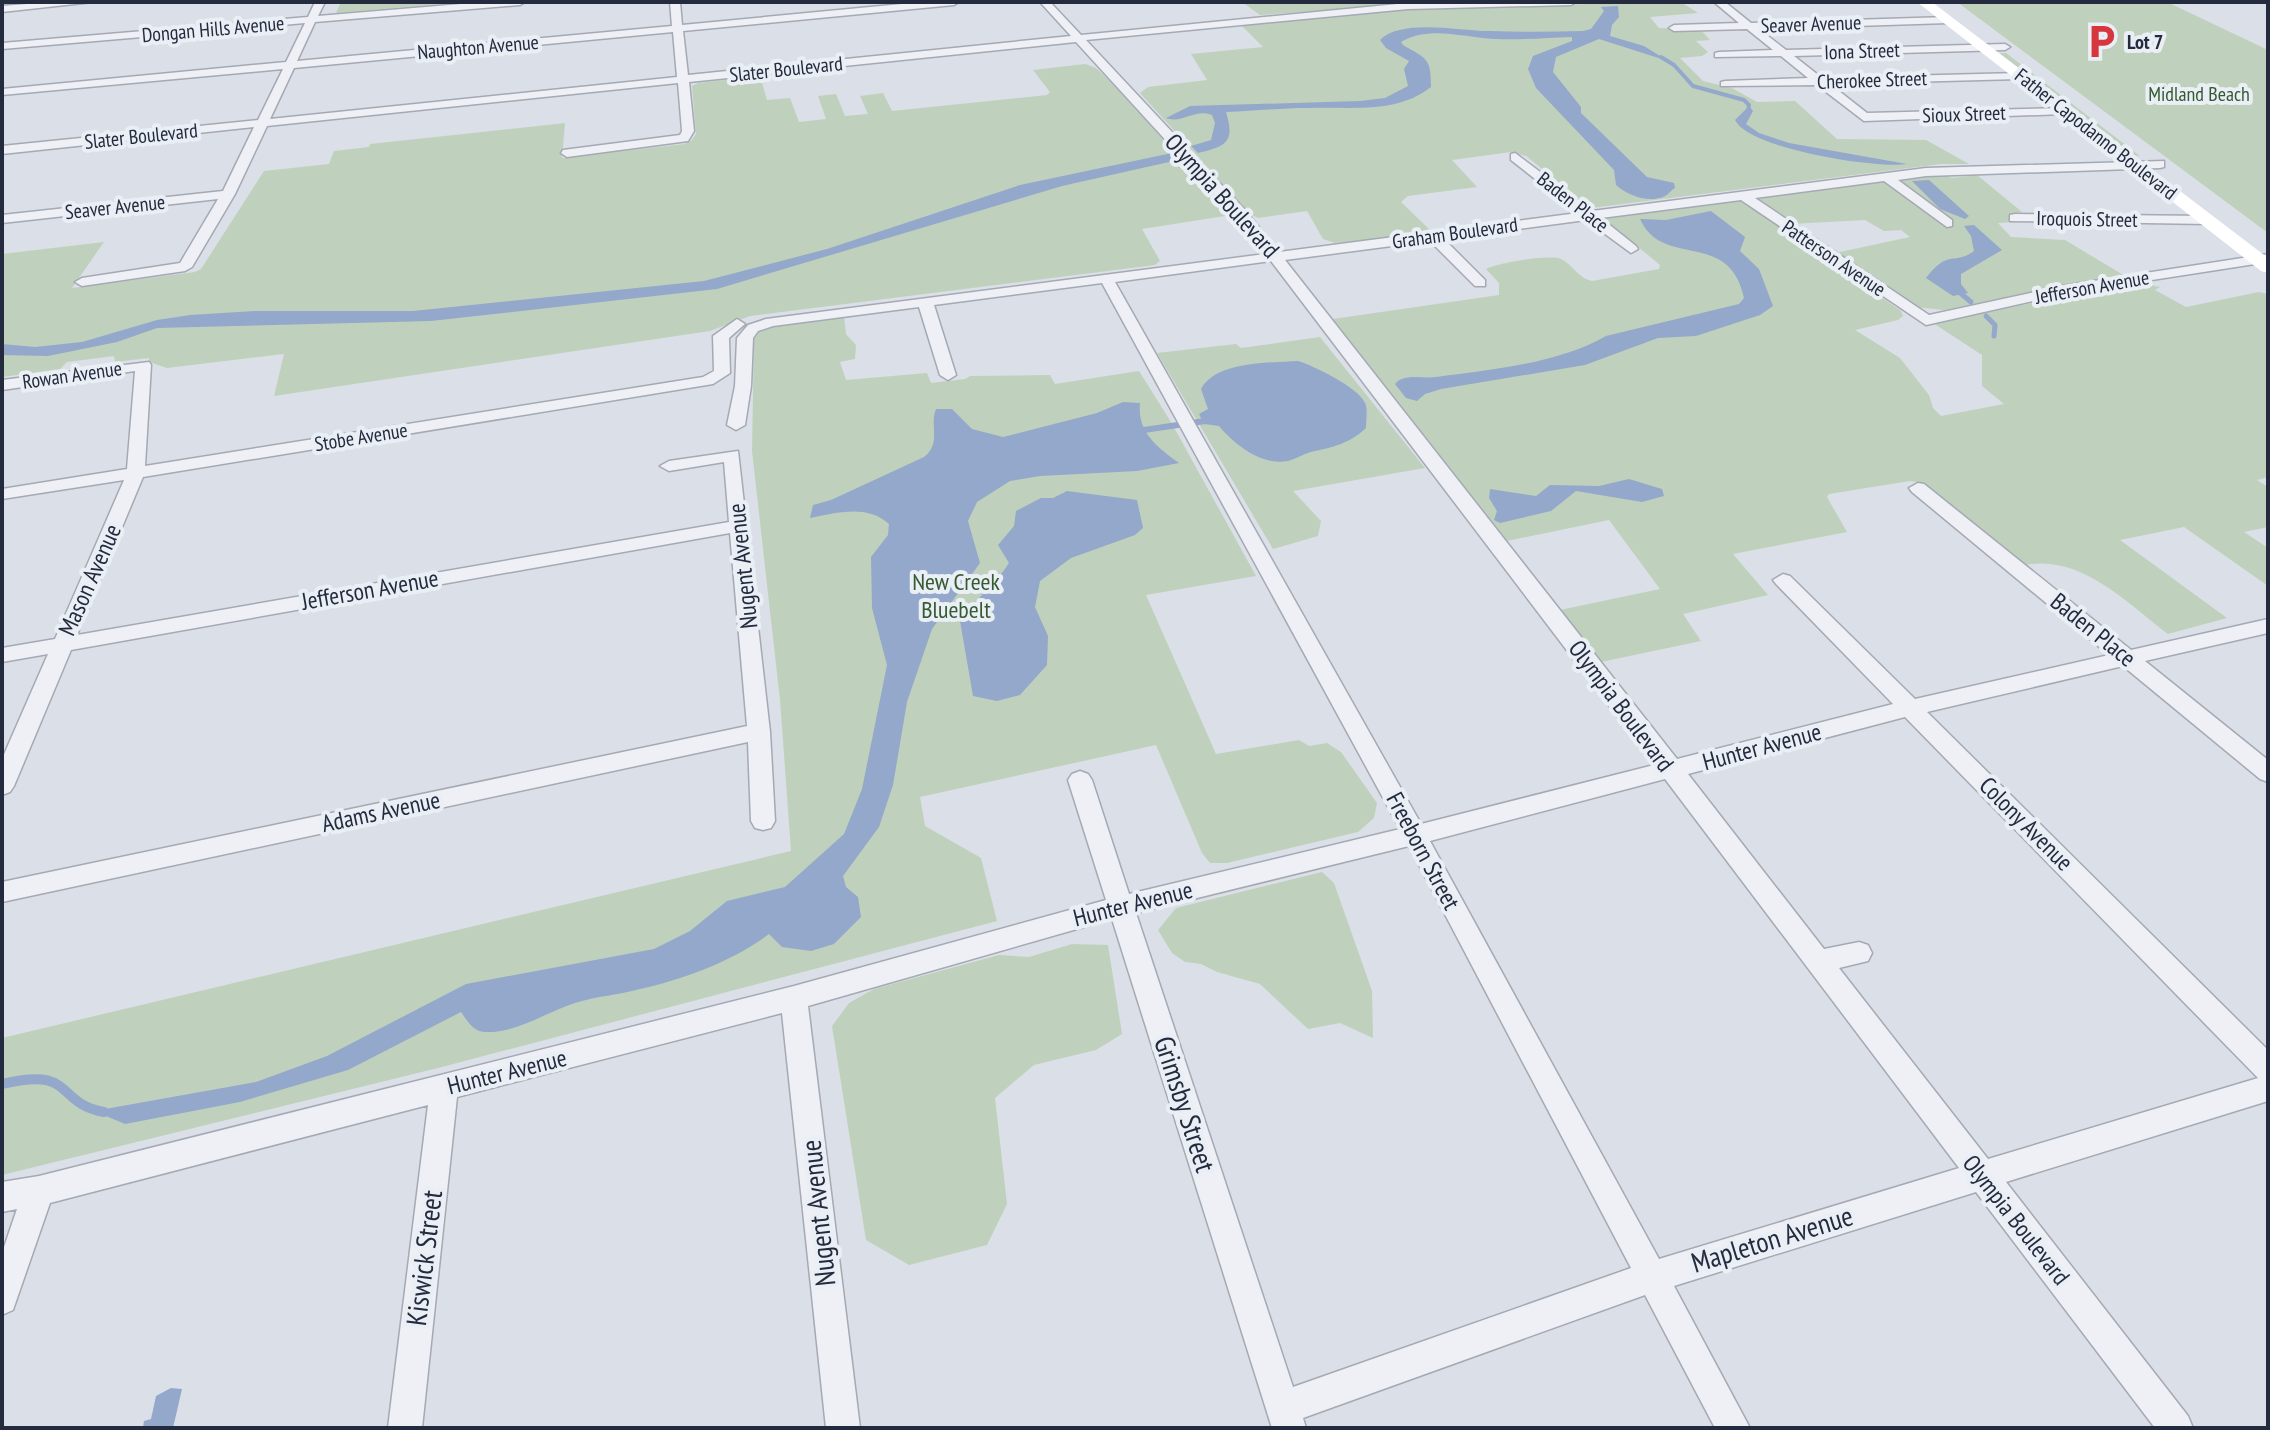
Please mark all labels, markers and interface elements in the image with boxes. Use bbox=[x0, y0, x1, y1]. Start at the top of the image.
street label: Seaver Avenue bbox=[1760, 9, 1862, 39]
street label: Dongan Hills Avenue bbox=[141, 10, 285, 48]
parking icon: Lot 7 bbox=[2082, 23, 2120, 61]
street label: Naughton Avenue bbox=[416, 29, 540, 65]
place label: Lot 7 bbox=[2127, 29, 2163, 55]
street label: Iona Street bbox=[1824, 37, 1901, 65]
street label: Slater Boulevard bbox=[728, 50, 844, 88]
street label: Father Capodanno Boulevard bbox=[2010, 62, 2182, 206]
street label: Cherokee Street bbox=[1817, 65, 1928, 95]
park label: Midland Beach bbox=[2148, 81, 2250, 107]
street label: Sioux Street bbox=[1922, 100, 2007, 128]
street label: Slater Boulevard bbox=[83, 117, 199, 155]
street label: Olympia Boulevard bbox=[1158, 127, 1286, 264]
street label: Baden Place bbox=[1532, 166, 1614, 238]
street label: Seaver Avenue bbox=[64, 189, 166, 225]
street label: Iroquois Street bbox=[2036, 205, 2138, 233]
street label: Graham Boulevard bbox=[1391, 211, 1519, 255]
street label: Patterson Avenue bbox=[1777, 214, 1891, 302]
street label: Jefferson Avenue bbox=[2032, 264, 2151, 310]
street label: Rowan Avenue bbox=[21, 355, 123, 395]
street label: Stobe Avenue bbox=[313, 417, 409, 457]
street label: Nugent Avenue bbox=[721, 502, 764, 630]
street label: Mason Avenue bbox=[51, 519, 128, 640]
street label: Jefferson Avenue bbox=[298, 562, 441, 617]
park label: New Creek Bluebelt bbox=[912, 566, 1000, 625]
street label: Baden Place bbox=[2044, 586, 2142, 673]
street label: Olympia Boulevard bbox=[1562, 634, 1681, 778]
street label: Hunter Avenue bbox=[1699, 716, 1825, 777]
street label: Colony Avenue bbox=[1973, 770, 2080, 877]
street label: Adams Avenue bbox=[319, 784, 443, 839]
street label: Freeborn Street bbox=[1380, 787, 1468, 915]
street label: Hunter Avenue bbox=[1070, 874, 1196, 933]
street label: Grimsby Street bbox=[1146, 1031, 1225, 1177]
street label: Hunter Avenue bbox=[444, 1042, 570, 1101]
street label: Nugent Avenue bbox=[791, 1138, 844, 1288]
street label: Olympia Boulevard bbox=[1956, 1148, 2077, 1291]
street label: Kiswick Street bbox=[397, 1188, 450, 1328]
street label: Mapleton Avenue bbox=[1687, 1196, 1857, 1281]

